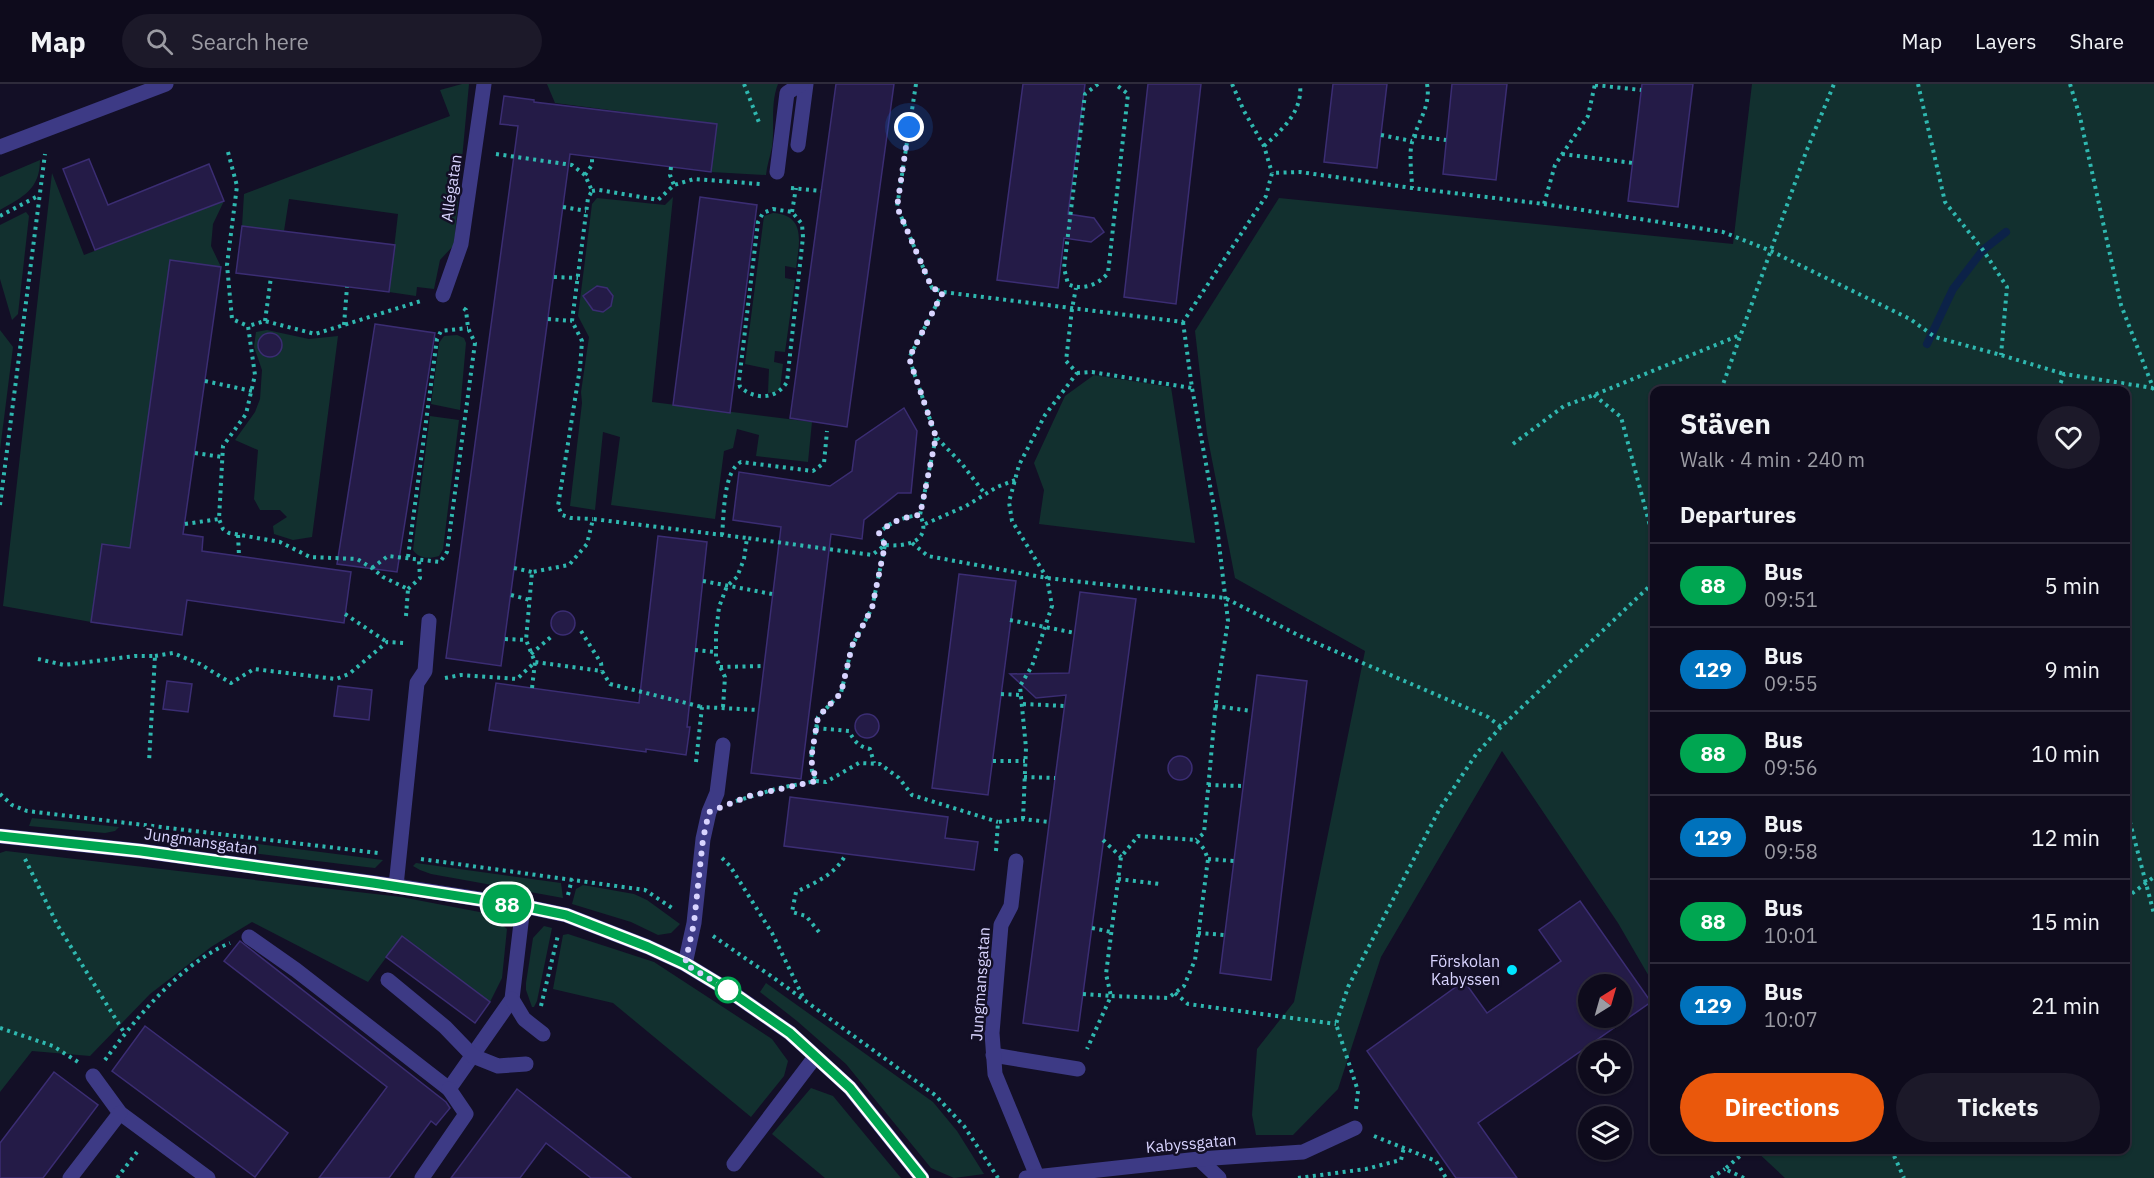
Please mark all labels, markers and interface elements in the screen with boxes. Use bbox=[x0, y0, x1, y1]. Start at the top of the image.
search box bbox=[122, 14, 542, 68]
text: Map bbox=[30, 23, 86, 60]
icon: search bbox=[143, 25, 176, 58]
text: Search here bbox=[191, 27, 309, 56]
text: Map bbox=[1902, 27, 1942, 55]
text: Layers bbox=[1975, 27, 2037, 55]
text: Share bbox=[2070, 27, 2124, 55]
your location bbox=[894, 112, 924, 142]
street label: Allégatan bbox=[436, 153, 466, 223]
text: Stäven bbox=[1680, 405, 1771, 442]
button: heart bbox=[2037, 406, 2100, 469]
text: Walk · 4 min · 240 m bbox=[1680, 446, 1865, 473]
text: Departures bbox=[1680, 500, 1796, 529]
text: Bus bbox=[1764, 557, 1803, 586]
text: 88 bbox=[1700, 571, 1726, 599]
text: 5 min bbox=[2044, 571, 2100, 600]
text: 09:51 bbox=[1764, 586, 1818, 613]
text: Bus bbox=[1764, 641, 1803, 670]
text: 129 bbox=[1694, 655, 1732, 683]
text: 9 min bbox=[2044, 655, 2100, 684]
text: 09:55 bbox=[1764, 670, 1818, 697]
text: Bus bbox=[1764, 725, 1803, 754]
text: 88 bbox=[1700, 739, 1726, 767]
text: 10 min bbox=[2031, 739, 2100, 768]
text: 09:56 bbox=[1764, 754, 1818, 781]
text: Bus bbox=[1764, 809, 1803, 838]
street label: Jungmansgatan bbox=[143, 823, 259, 859]
text: 129 bbox=[1694, 823, 1732, 851]
text: 12 min bbox=[2031, 823, 2100, 852]
text: 09:58 bbox=[1764, 838, 1818, 865]
line badge: 88 bbox=[480, 884, 534, 924]
text: 88 bbox=[494, 890, 520, 918]
text: Bus bbox=[1764, 893, 1803, 922]
text: 88 bbox=[1700, 907, 1726, 935]
text: 15 min bbox=[2031, 907, 2100, 936]
text: 10:01 bbox=[1764, 922, 1818, 949]
street label: Jungmansgatan bbox=[966, 926, 994, 1042]
place label: Förskolan Kabyssen bbox=[1430, 951, 1500, 989]
marker: Förskolan Kabyssen bbox=[1505, 963, 1519, 977]
north arrow bbox=[1578, 974, 1632, 1028]
map controls bbox=[1578, 974, 1632, 1160]
unlabelled marker bbox=[715, 977, 741, 1003]
text: Bus bbox=[1764, 977, 1803, 1006]
text: 129 bbox=[1694, 991, 1732, 1019]
text: 21 min bbox=[2031, 991, 2100, 1020]
text: 10:07 bbox=[1764, 1006, 1818, 1033]
button: locate bbox=[1578, 1040, 1632, 1094]
button: Directions bbox=[1680, 1073, 1884, 1142]
button: Tickets bbox=[1896, 1073, 2100, 1142]
button: layers bbox=[1578, 1106, 1632, 1160]
street label: Kabyssgatan bbox=[1145, 1129, 1237, 1157]

